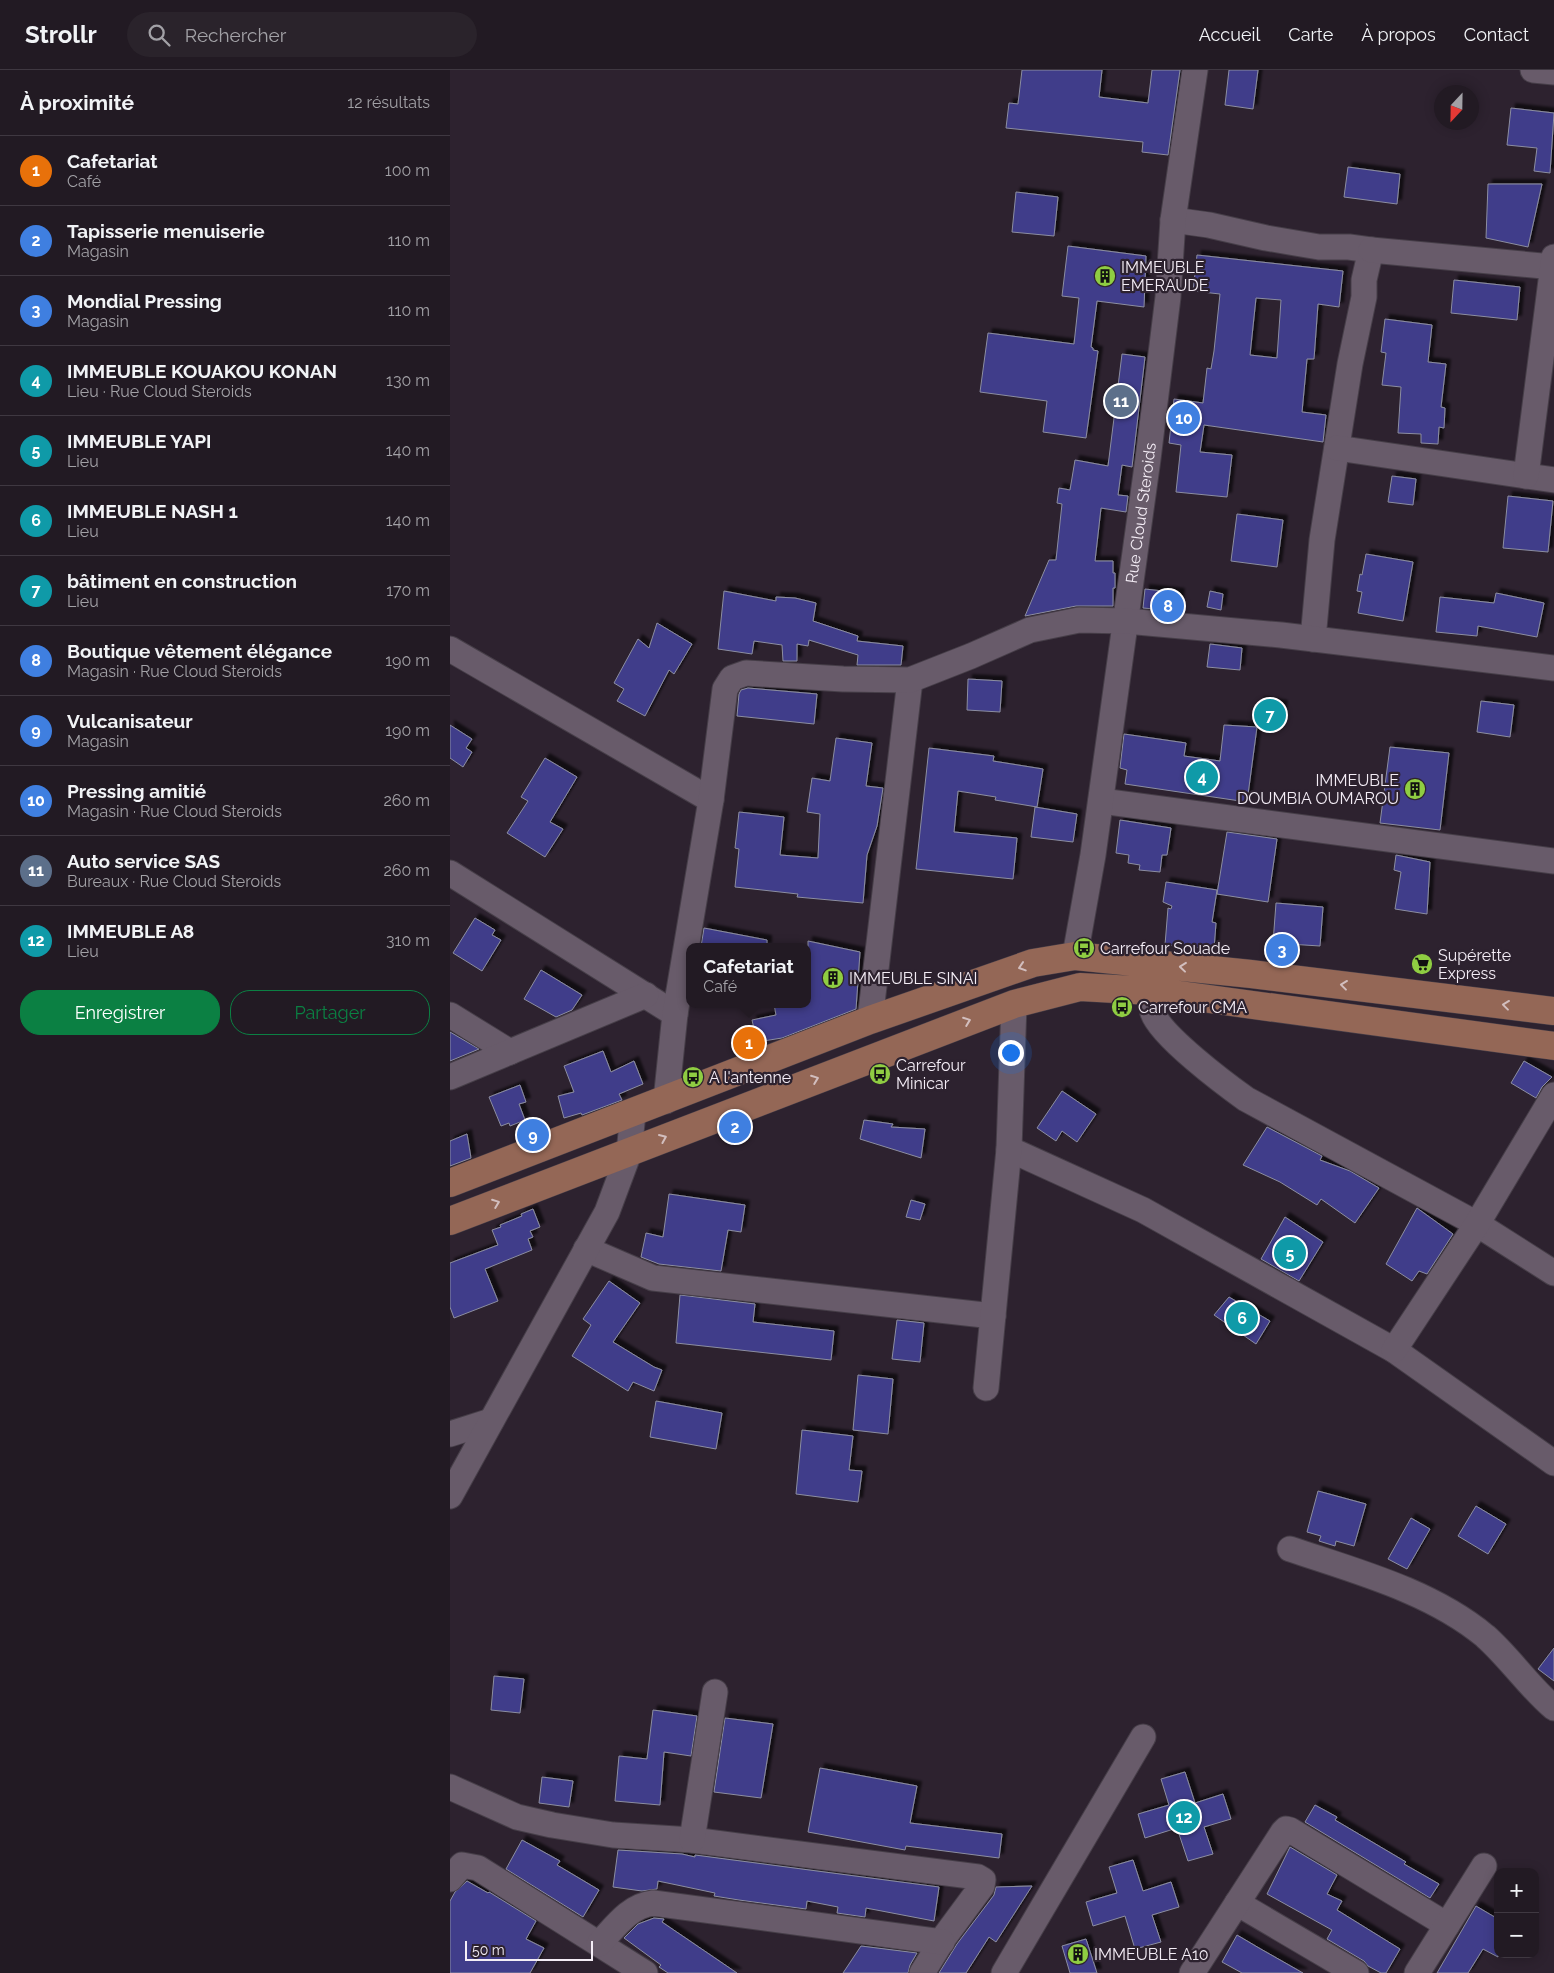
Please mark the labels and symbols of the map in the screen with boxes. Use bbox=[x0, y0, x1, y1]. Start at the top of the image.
north arrow bbox=[1434, 85, 1479, 130]
place label: IMMEUBLE EMERAUDE bbox=[1121, 258, 1209, 295]
building icon: IMMEUBLE EMERAUDE bbox=[1093, 264, 1117, 288]
pin: 11 bbox=[1105, 382, 1137, 420]
pin: 10 bbox=[1168, 399, 1200, 437]
street label: Rue Cloud Steroids bbox=[1121, 441, 1160, 585]
pin: 8 bbox=[1152, 587, 1184, 625]
pin: 7 bbox=[1254, 696, 1286, 734]
pin: 4 bbox=[1186, 758, 1218, 796]
place label: IMMEUBLE DOUMBIA OUMAROU bbox=[1237, 771, 1399, 808]
building icon: IMMEUBLE DOUMBIA OUMAROU bbox=[1403, 777, 1427, 801]
pin: 3 bbox=[1266, 931, 1298, 969]
bus stop icon: Carrefour Souade bbox=[1072, 936, 1096, 960]
place label: Carrefour Souade bbox=[1100, 939, 1230, 958]
place label: Supérette Express bbox=[1438, 946, 1511, 983]
supermarket icon: Supérette Express bbox=[1410, 952, 1434, 976]
one-way arrow bbox=[1018, 961, 1027, 971]
one-way arrow bbox=[1179, 962, 1187, 973]
building icon: IMMEUBLE SINAI bbox=[821, 966, 845, 990]
place label: IMMEUBLE SINAI bbox=[849, 969, 977, 988]
one-way arrow bbox=[1340, 980, 1348, 991]
bus stop icon: Carrefour CMA bbox=[1110, 995, 1134, 1019]
place label: Carrefour CMA bbox=[1138, 998, 1247, 1017]
one-way arrow bbox=[1501, 1000, 1509, 1011]
one-way arrow bbox=[962, 1017, 970, 1027]
pin: 1 bbox=[733, 1024, 765, 1062]
your location bbox=[998, 1040, 1024, 1066]
place label: Carrefour Minicar bbox=[896, 1056, 966, 1093]
bus stop icon: Carrefour Minicar bbox=[868, 1062, 892, 1086]
bus stop icon: A l'antenne bbox=[681, 1065, 705, 1089]
place label: A l'antenne bbox=[709, 1068, 791, 1087]
one-way arrow bbox=[810, 1075, 819, 1085]
pin: 2 bbox=[719, 1108, 751, 1146]
pin: 9 bbox=[517, 1116, 549, 1154]
one-way arrow bbox=[658, 1134, 667, 1144]
one-way arrow bbox=[491, 1199, 499, 1209]
pin: 5 bbox=[1274, 1234, 1306, 1272]
pin: 6 bbox=[1226, 1299, 1258, 1337]
pin: 12 bbox=[1168, 1798, 1200, 1836]
scale bar bbox=[465, 1938, 592, 1961]
building icon: IMMEUBLE A10 bbox=[1066, 1942, 1090, 1966]
place label: IMMEUBLE A10 bbox=[1094, 1945, 1209, 1964]

